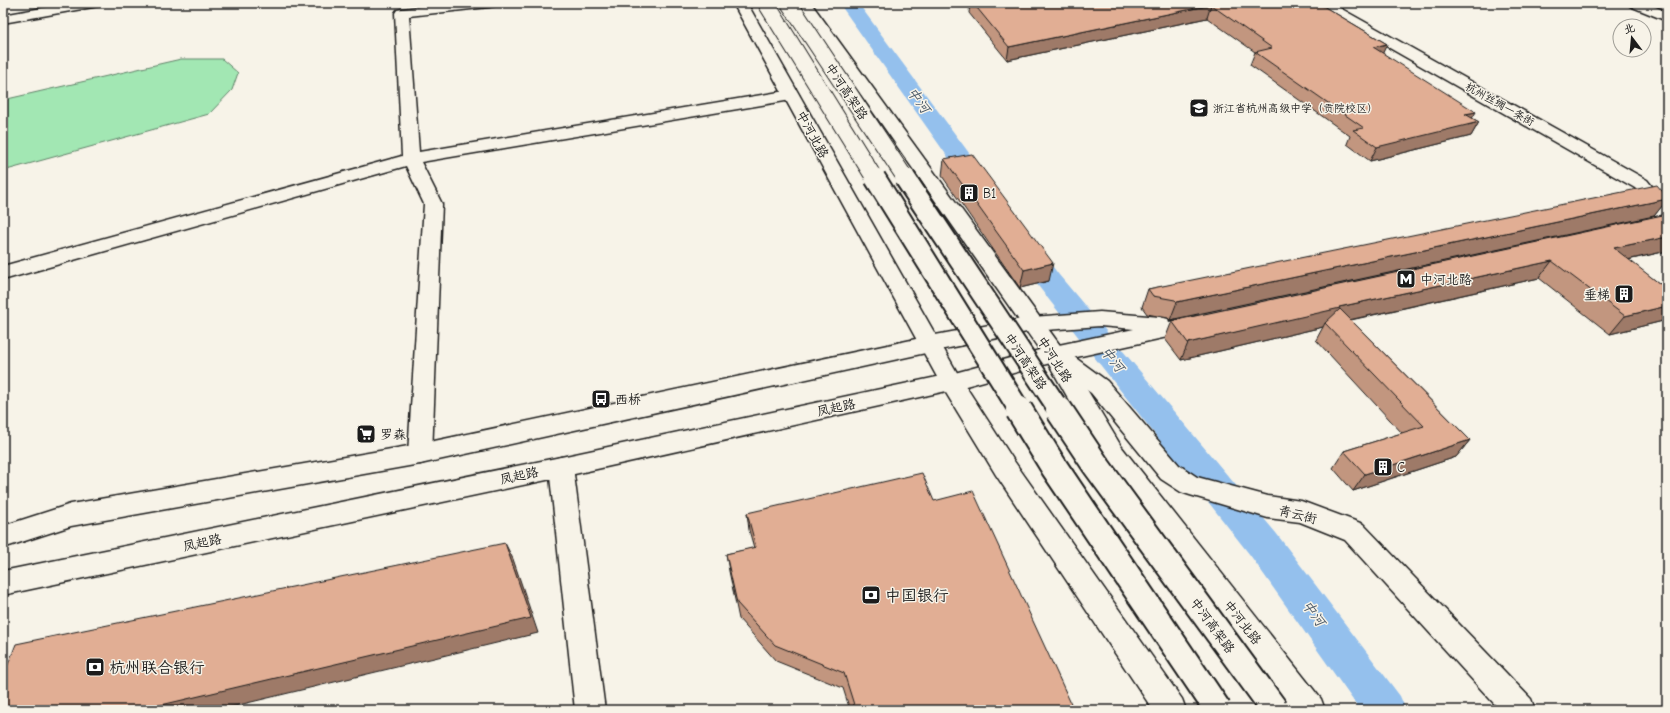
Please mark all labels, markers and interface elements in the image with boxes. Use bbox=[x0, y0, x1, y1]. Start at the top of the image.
north arrow bbox=[1612, 18, 1652, 58]
text: 北 bbox=[1622, 21, 1636, 37]
street label: 中河高架路 bbox=[822, 60, 871, 122]
street label: 杭州丝绸一条街 bbox=[1463, 80, 1537, 129]
water label: 中河 bbox=[903, 84, 935, 118]
school or university icon: 浙江省杭州高级中学（贡院校区） bbox=[1188, 97, 1210, 119]
place label: 浙江省杭州高级中学（贡院校区） bbox=[1213, 102, 1378, 115]
street label: 中河北路 bbox=[793, 108, 832, 161]
building icon: B1 bbox=[958, 182, 980, 204]
place label: B1 bbox=[983, 186, 996, 201]
metro station icon: 中河北路 bbox=[1395, 268, 1417, 290]
place label: 中河北路 bbox=[1420, 272, 1472, 287]
building icon: 垂梯 bbox=[1613, 283, 1635, 305]
place label: 垂梯 bbox=[1584, 287, 1610, 302]
street label: 中河高架路 bbox=[1001, 330, 1050, 392]
street label: 中河北路 bbox=[1034, 333, 1075, 385]
water label: 中河 bbox=[1097, 343, 1129, 377]
bus stop icon: 西桥 bbox=[590, 388, 612, 410]
place label: 西桥 bbox=[615, 392, 641, 407]
street label: 凤起路 bbox=[815, 396, 857, 419]
supermarket icon: 罗森 bbox=[355, 423, 377, 445]
place label: 罗森 bbox=[380, 427, 406, 442]
building icon: C bbox=[1372, 456, 1394, 478]
place label: C bbox=[1397, 460, 1405, 475]
street label: 凤起路 bbox=[498, 464, 540, 487]
street label: 青云街 bbox=[1277, 502, 1319, 526]
street label: 凤起路 bbox=[181, 531, 223, 554]
bank icon: 中国银行 bbox=[860, 584, 882, 606]
place label: 中国银行 bbox=[885, 587, 949, 605]
street label: 中河高架路 bbox=[1187, 595, 1238, 656]
street label: 中河北路 bbox=[1221, 597, 1265, 647]
water label: 中河 bbox=[1298, 597, 1330, 631]
bank icon: 杭州联合银行 bbox=[84, 656, 106, 678]
place label: 杭州联合银行 bbox=[109, 659, 205, 677]

